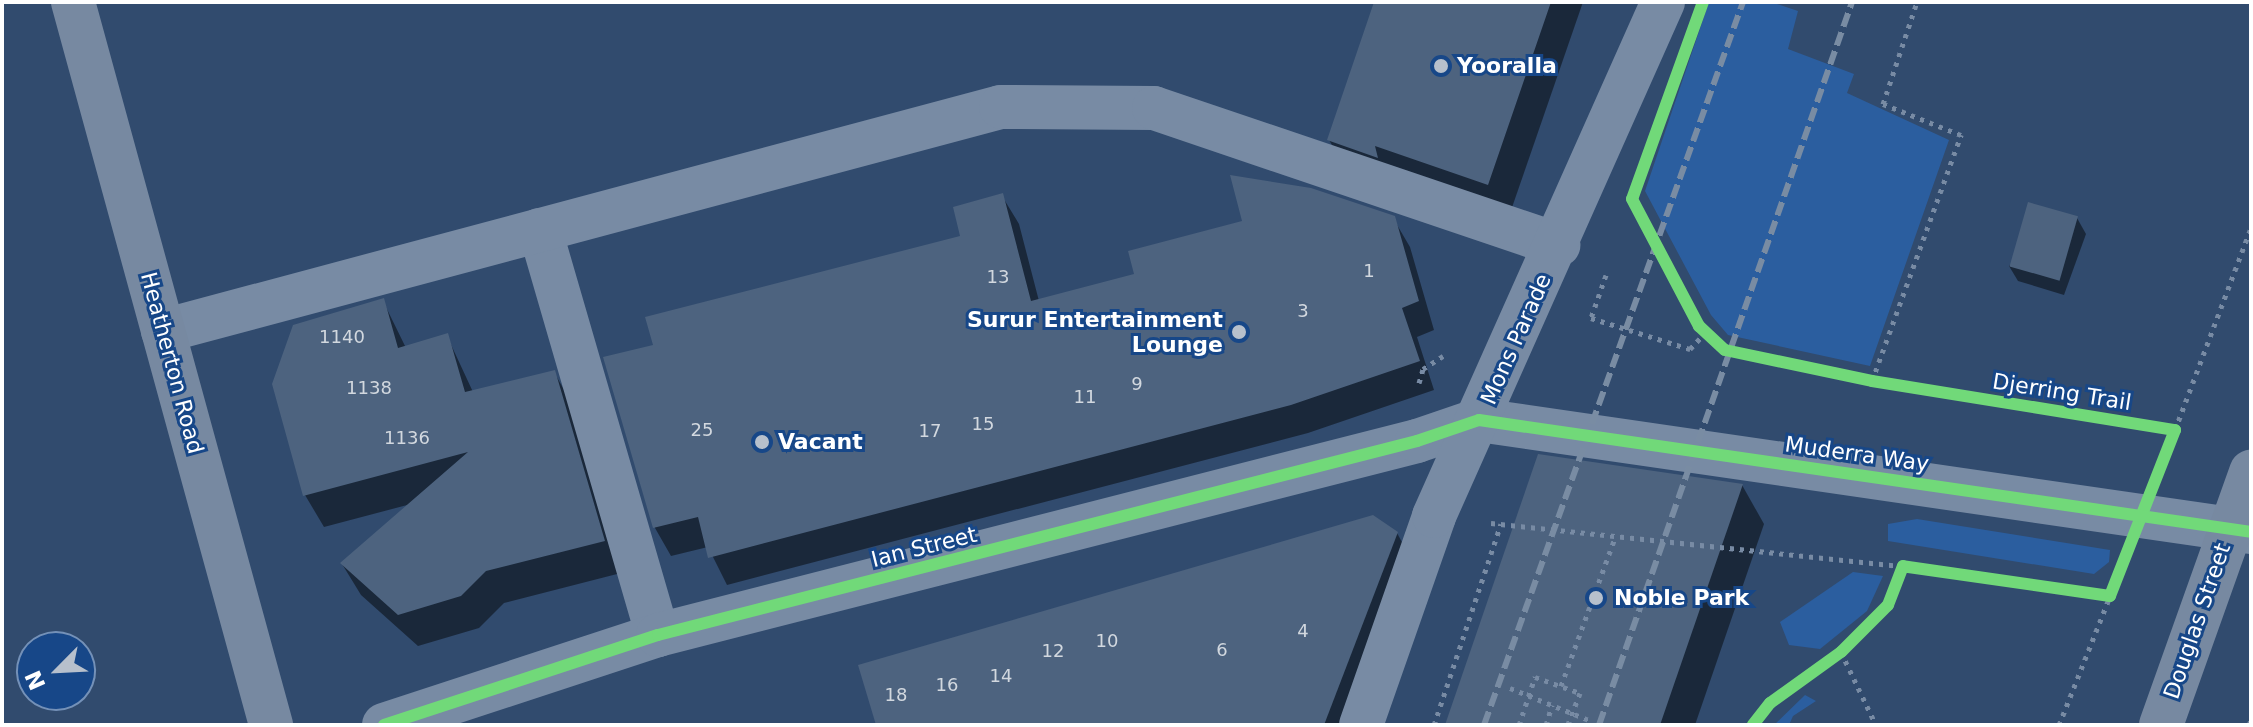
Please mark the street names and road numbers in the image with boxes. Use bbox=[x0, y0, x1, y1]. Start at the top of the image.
street label: Heatherton Road bbox=[135, 269, 209, 457]
street label: Mons Parade bbox=[1475, 269, 1557, 409]
street label: Djerring Trail bbox=[1991, 368, 2133, 416]
street label: Muderra Way bbox=[1783, 431, 1931, 477]
street label: Ian Street bbox=[869, 521, 979, 573]
street label: Douglas Street bbox=[2158, 540, 2236, 702]

